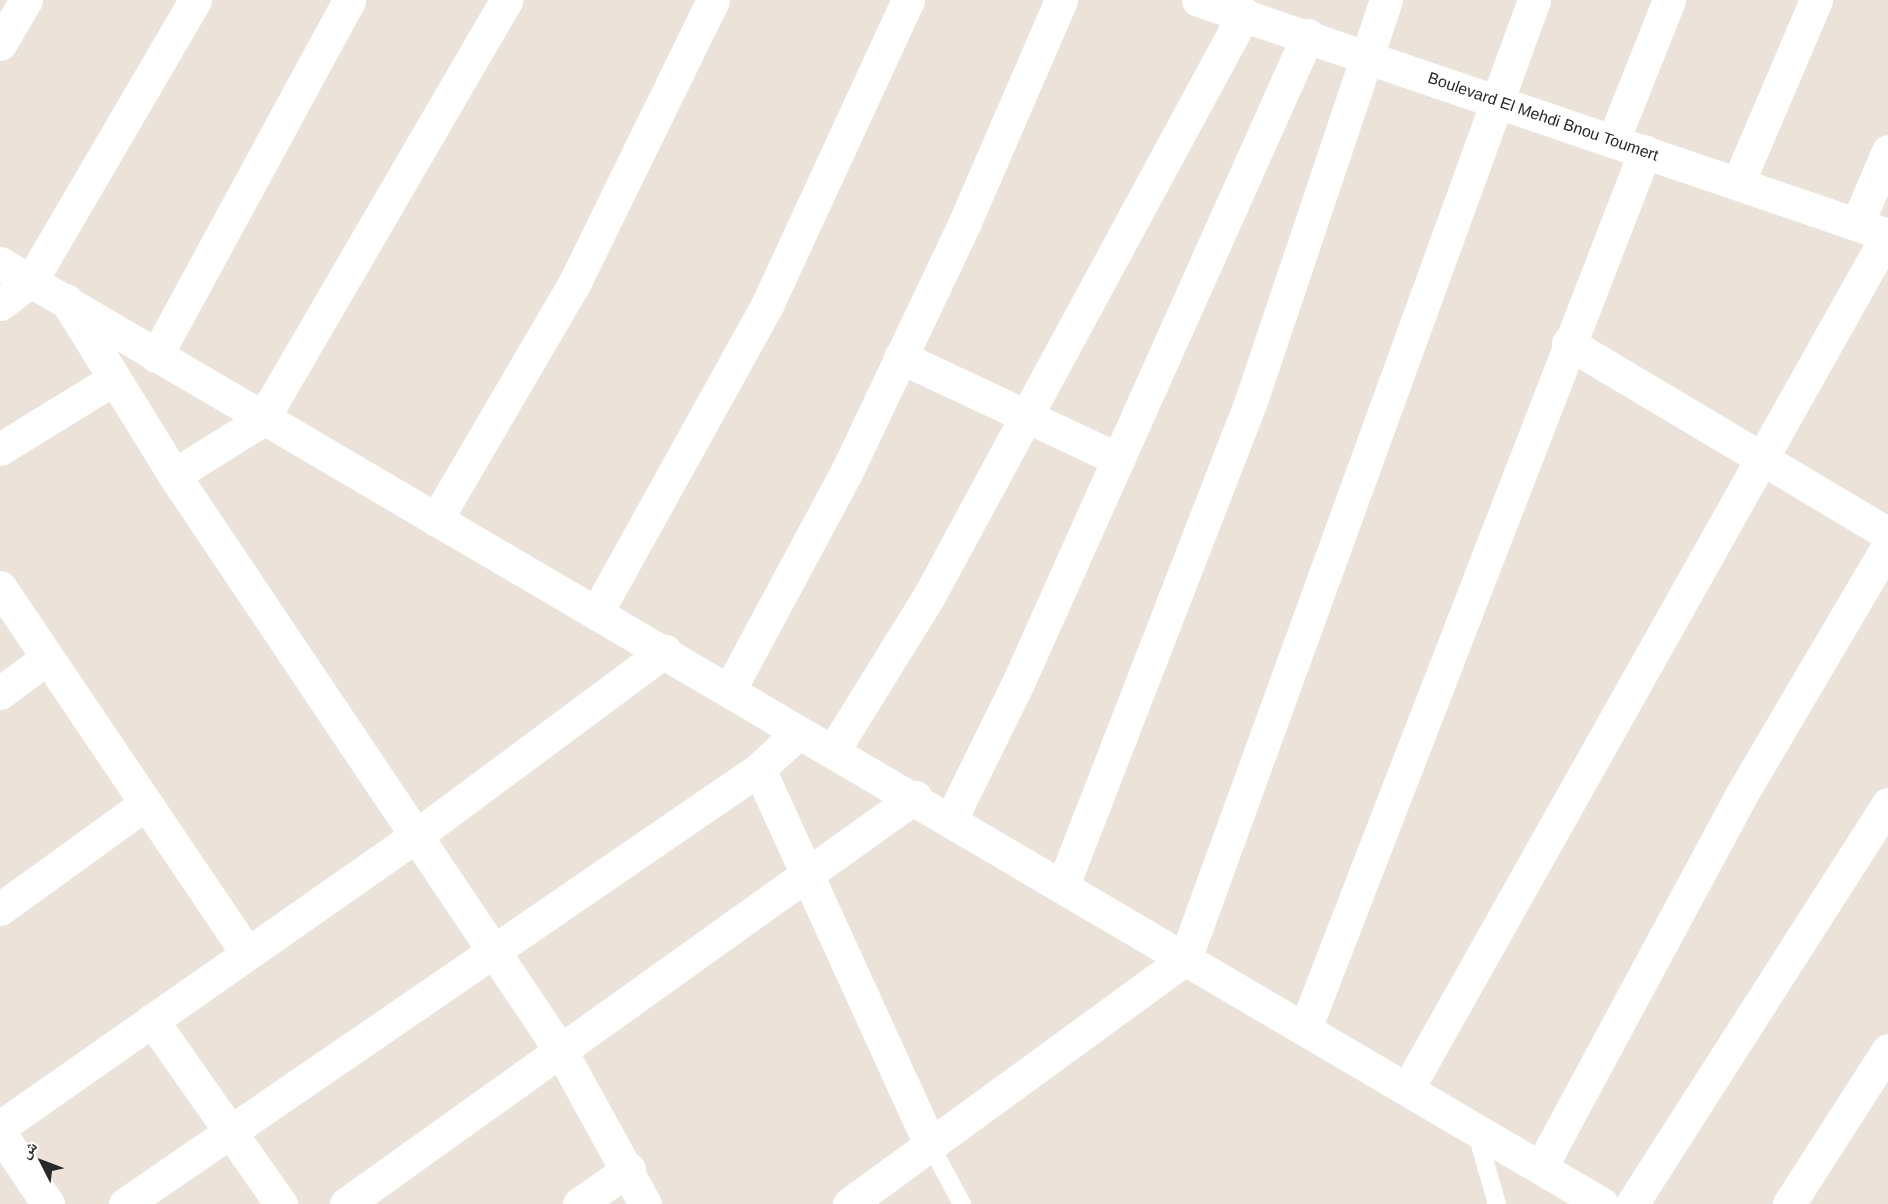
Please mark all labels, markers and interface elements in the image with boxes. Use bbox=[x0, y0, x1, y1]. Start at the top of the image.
street label: Boulevard El Mehdi Bnou Toumert bbox=[1425, 68, 1661, 166]
north arrow bbox=[12, 1132, 72, 1192]
text: ش bbox=[16, 1138, 40, 1162]

